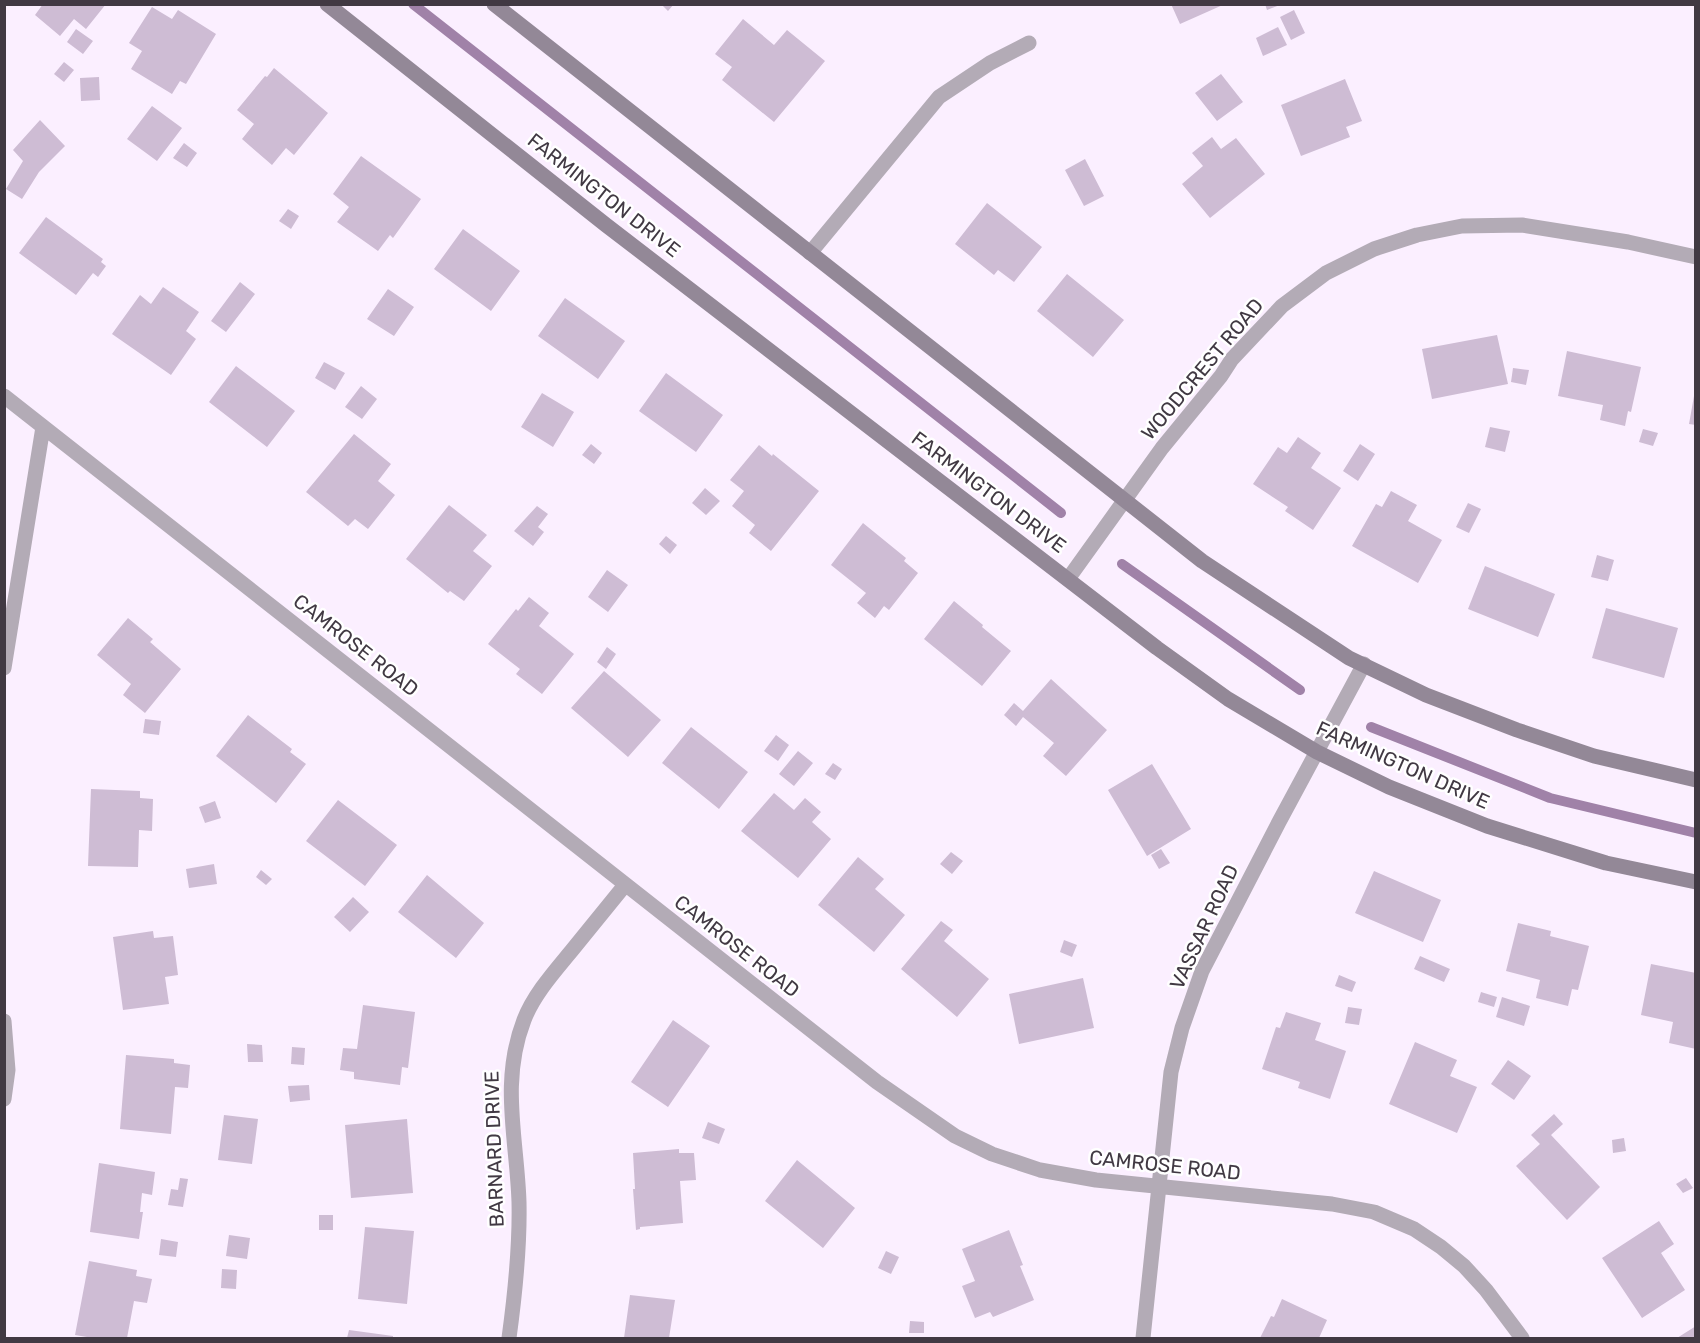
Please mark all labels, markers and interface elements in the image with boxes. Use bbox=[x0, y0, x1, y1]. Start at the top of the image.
street label: FARMINGTON DRIVE bbox=[523, 128, 685, 262]
street label: WOODCREST ROAD bbox=[1136, 293, 1268, 445]
street label: FARMINGTON DRIVE bbox=[907, 426, 1071, 558]
street label: CAMROSE ROAD bbox=[289, 589, 423, 701]
street label: FARMINGTON DRIVE bbox=[1313, 716, 1493, 814]
street label: VASSAR ROAD bbox=[1165, 861, 1243, 993]
street label: CAMROSE ROAD bbox=[670, 890, 804, 1002]
street label: BARNARD DRIVE bbox=[479, 1070, 509, 1228]
street label: CAMROSE ROAD bbox=[1088, 1145, 1242, 1185]

